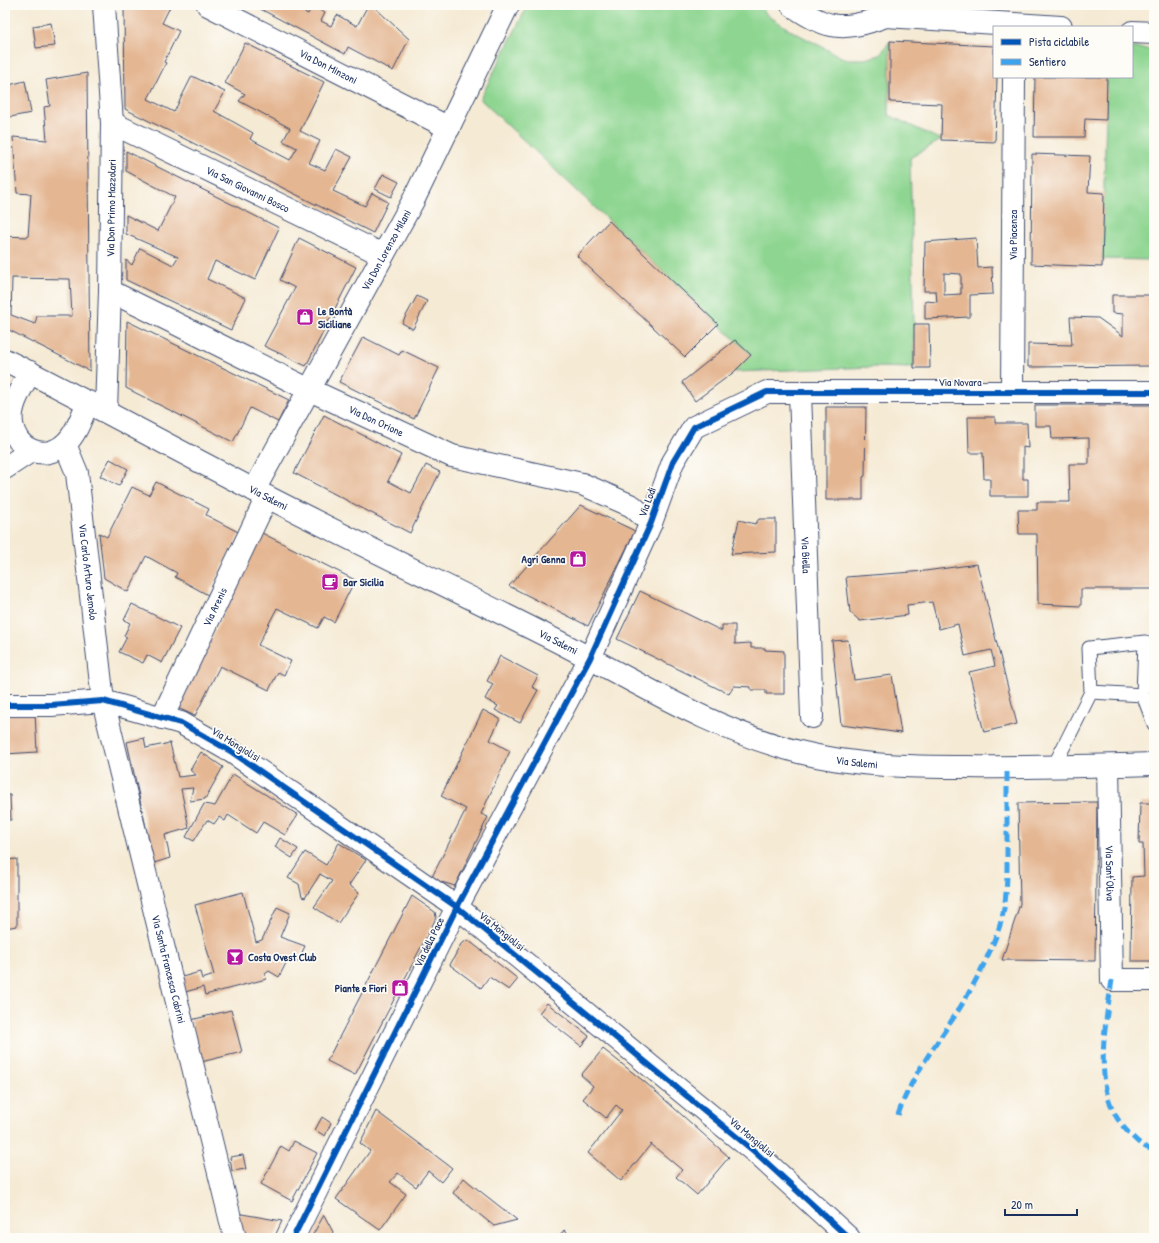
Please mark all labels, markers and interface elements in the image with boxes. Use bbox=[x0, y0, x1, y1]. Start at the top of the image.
legend bbox=[993, 26, 1133, 78]
text: Pista ciclabile bbox=[1029, 33, 1089, 50]
street label: Via Don Minzoni bbox=[297, 46, 360, 87]
text: Sentiero bbox=[1029, 53, 1066, 70]
street label: Via Don Primo Mazzolari bbox=[103, 159, 119, 257]
street label: Via San Giovanni Bosco bbox=[204, 163, 292, 216]
street label: Via Don Lorenzo Milani bbox=[358, 207, 414, 293]
street label: Via Piacenza bbox=[1006, 209, 1020, 260]
place label: Le Bontà Siciliane bbox=[318, 304, 353, 331]
shop icon: Le Bontà Siciliane bbox=[295, 307, 315, 327]
street label: Via Novara bbox=[938, 375, 982, 389]
street label: Via Don Orione bbox=[346, 402, 406, 440]
street label: Via Salemi bbox=[246, 481, 290, 513]
street label: Via Lodi bbox=[635, 485, 659, 519]
street label: Via Carlo Arturo Jemolo bbox=[76, 523, 101, 621]
street label: Via Biella bbox=[798, 536, 814, 574]
shop icon: Agri Genna bbox=[568, 549, 588, 569]
place label: Agri Genna bbox=[522, 552, 566, 567]
cafe icon: Bar Sicilia bbox=[320, 572, 340, 592]
place label: Bar Sicilia bbox=[343, 575, 384, 589]
street label: Via Arenis bbox=[200, 585, 230, 629]
street label: Via Salemi bbox=[536, 626, 580, 658]
street label: Via Mongiolisi bbox=[209, 723, 263, 765]
street label: Via Salemi bbox=[835, 753, 878, 771]
street label: Via Sant'Oliva bbox=[1102, 845, 1118, 902]
street label: Via Mongiolisi bbox=[476, 908, 528, 954]
street label: Via Santa Francesca Cabrini bbox=[149, 913, 189, 1025]
street label: Via della Pace bbox=[411, 914, 447, 969]
bar icon: Costa Ovest Club bbox=[225, 947, 245, 967]
place label: Costa Ovest Club bbox=[248, 950, 317, 964]
shop icon: Piante e Fiori bbox=[390, 978, 410, 998]
place label: Piante e Fiori bbox=[335, 981, 387, 995]
street label: Via Mongiolisi bbox=[726, 1114, 778, 1160]
scale bar bbox=[1005, 1191, 1077, 1217]
text: 20 m bbox=[1011, 1196, 1033, 1213]

